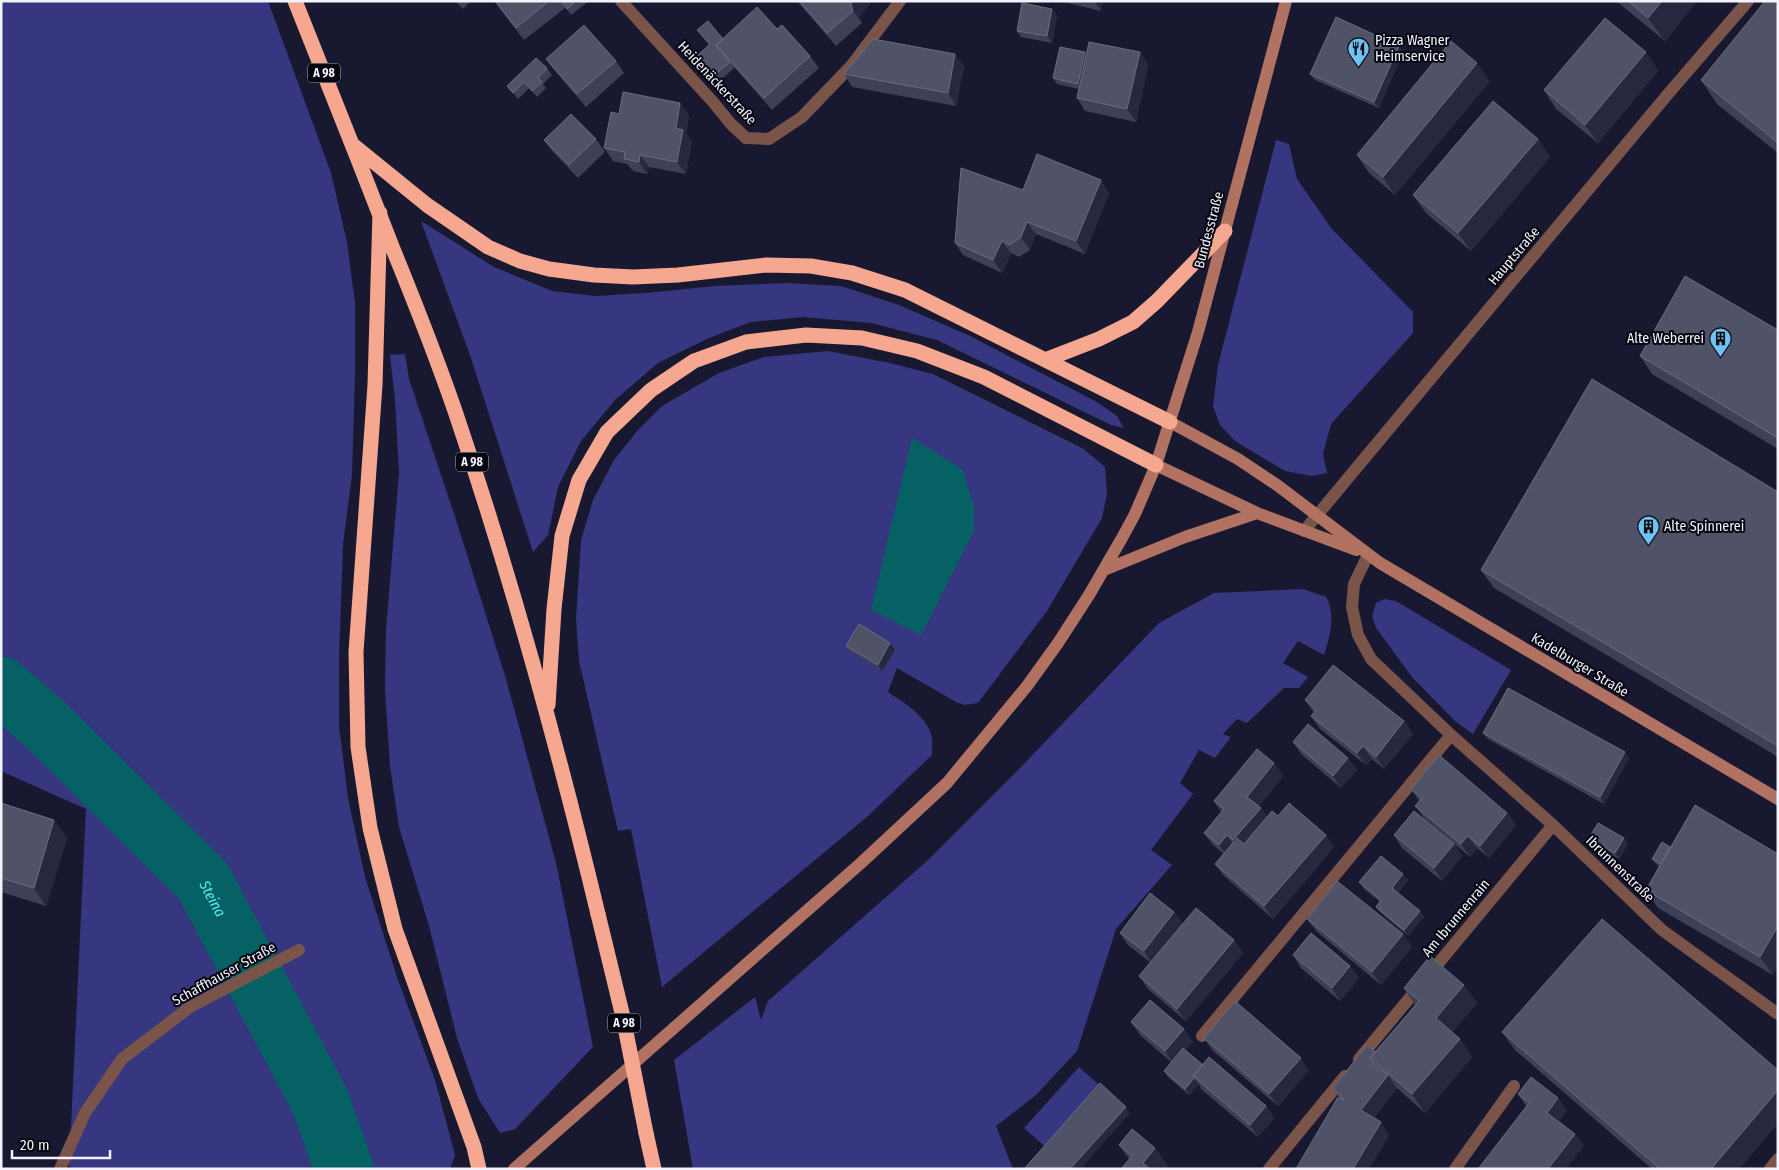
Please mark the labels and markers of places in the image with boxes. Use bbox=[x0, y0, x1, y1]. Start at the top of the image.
place label: Pizza Wagner Heimservice bbox=[1375, 32, 1450, 65]
restaurant icon: Pizza Wagner Heimservice bbox=[1347, 36, 1371, 67]
building icon: Alte Weberrei bbox=[1708, 326, 1732, 357]
place label: Alte Weberrei bbox=[1627, 330, 1704, 347]
building icon: Alte Spinnerei bbox=[1636, 514, 1660, 545]
place label: Alte Spinnerei bbox=[1664, 518, 1744, 535]

